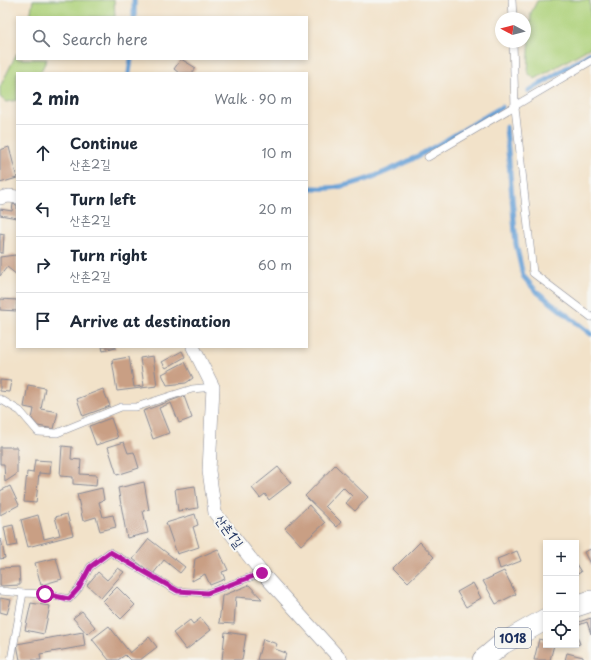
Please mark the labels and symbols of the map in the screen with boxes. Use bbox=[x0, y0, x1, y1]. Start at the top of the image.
north arrow bbox=[495, 12, 531, 48]
street label: 산촌1길 bbox=[211, 510, 249, 552]
route end bbox=[253, 564, 271, 582]
route start bbox=[36, 585, 54, 603]
road number: 1018 bbox=[495, 628, 531, 648]

